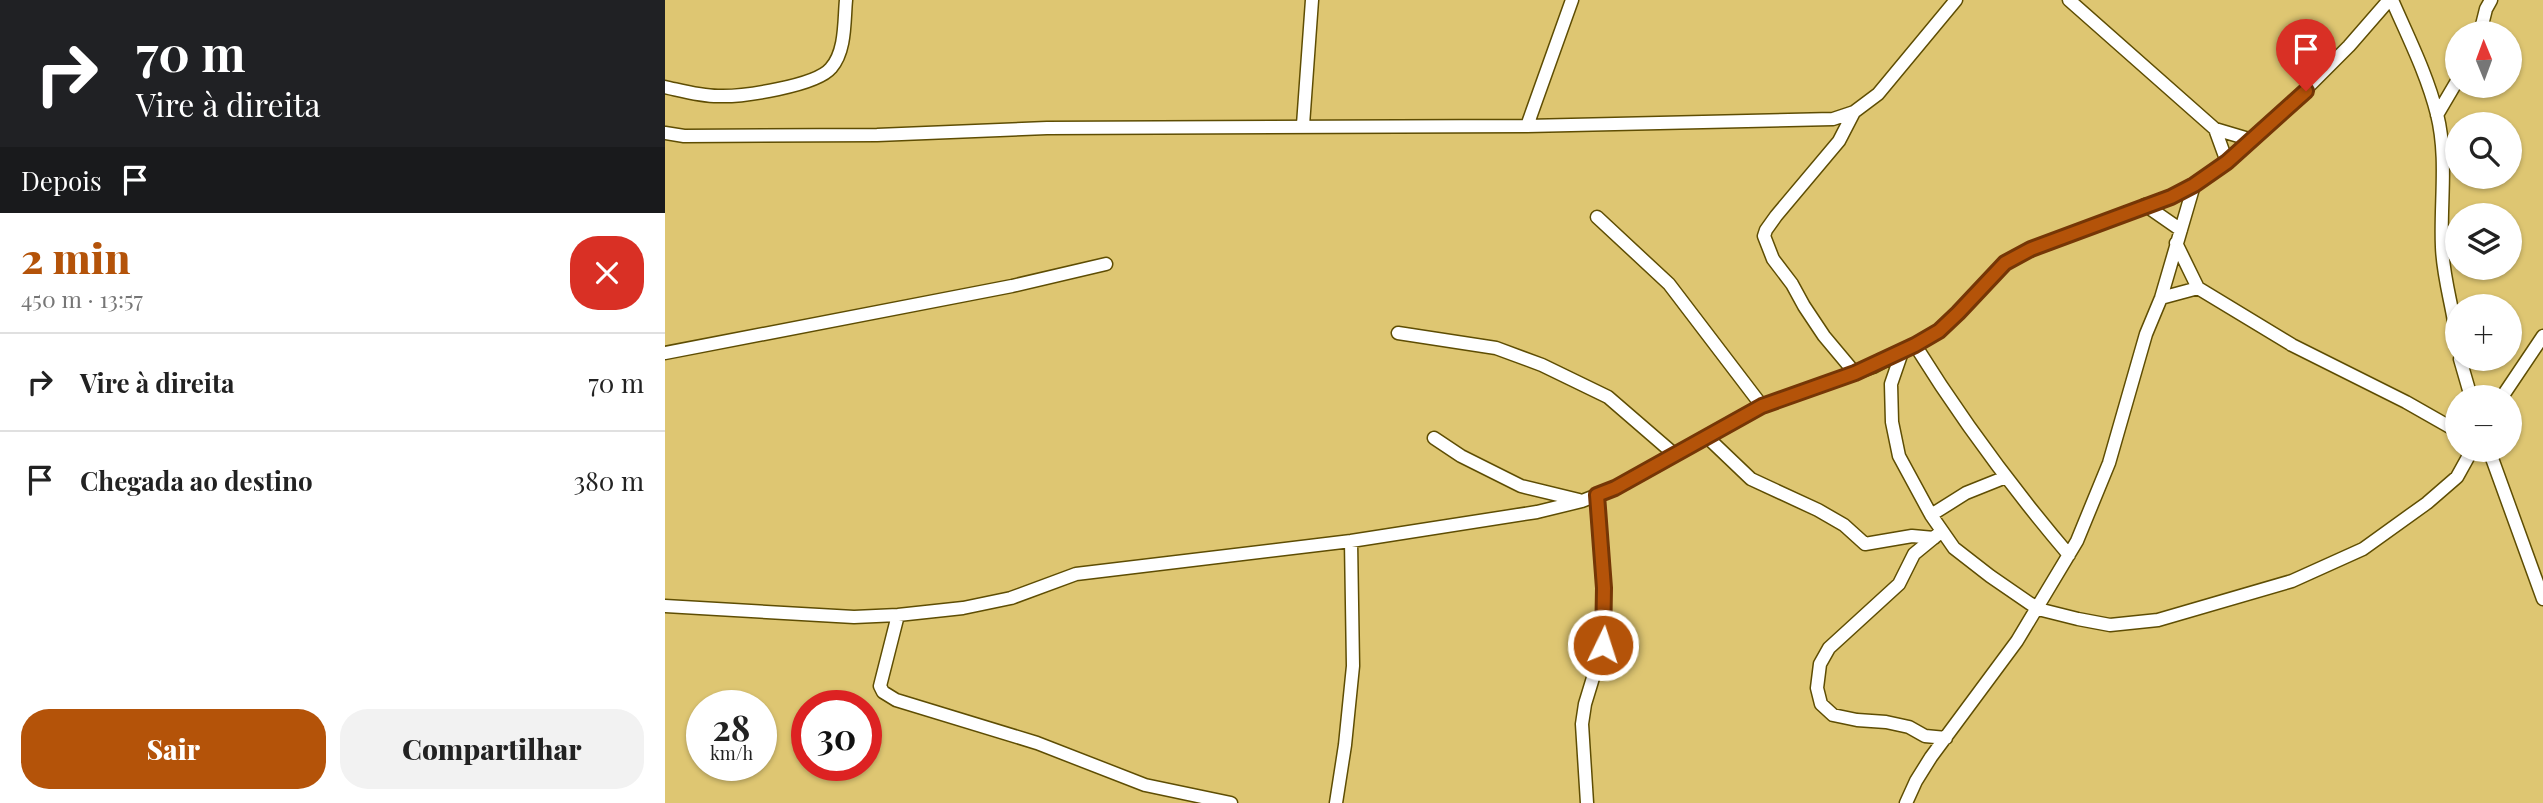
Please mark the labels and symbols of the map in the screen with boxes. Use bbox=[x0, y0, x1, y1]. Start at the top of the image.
pin bbox=[2276, 19, 2336, 91]
north arrow bbox=[2445, 21, 2522, 98]
position arrow bbox=[1566, 608, 1640, 682]
speed limit sign: 30 bbox=[791, 690, 882, 781]

